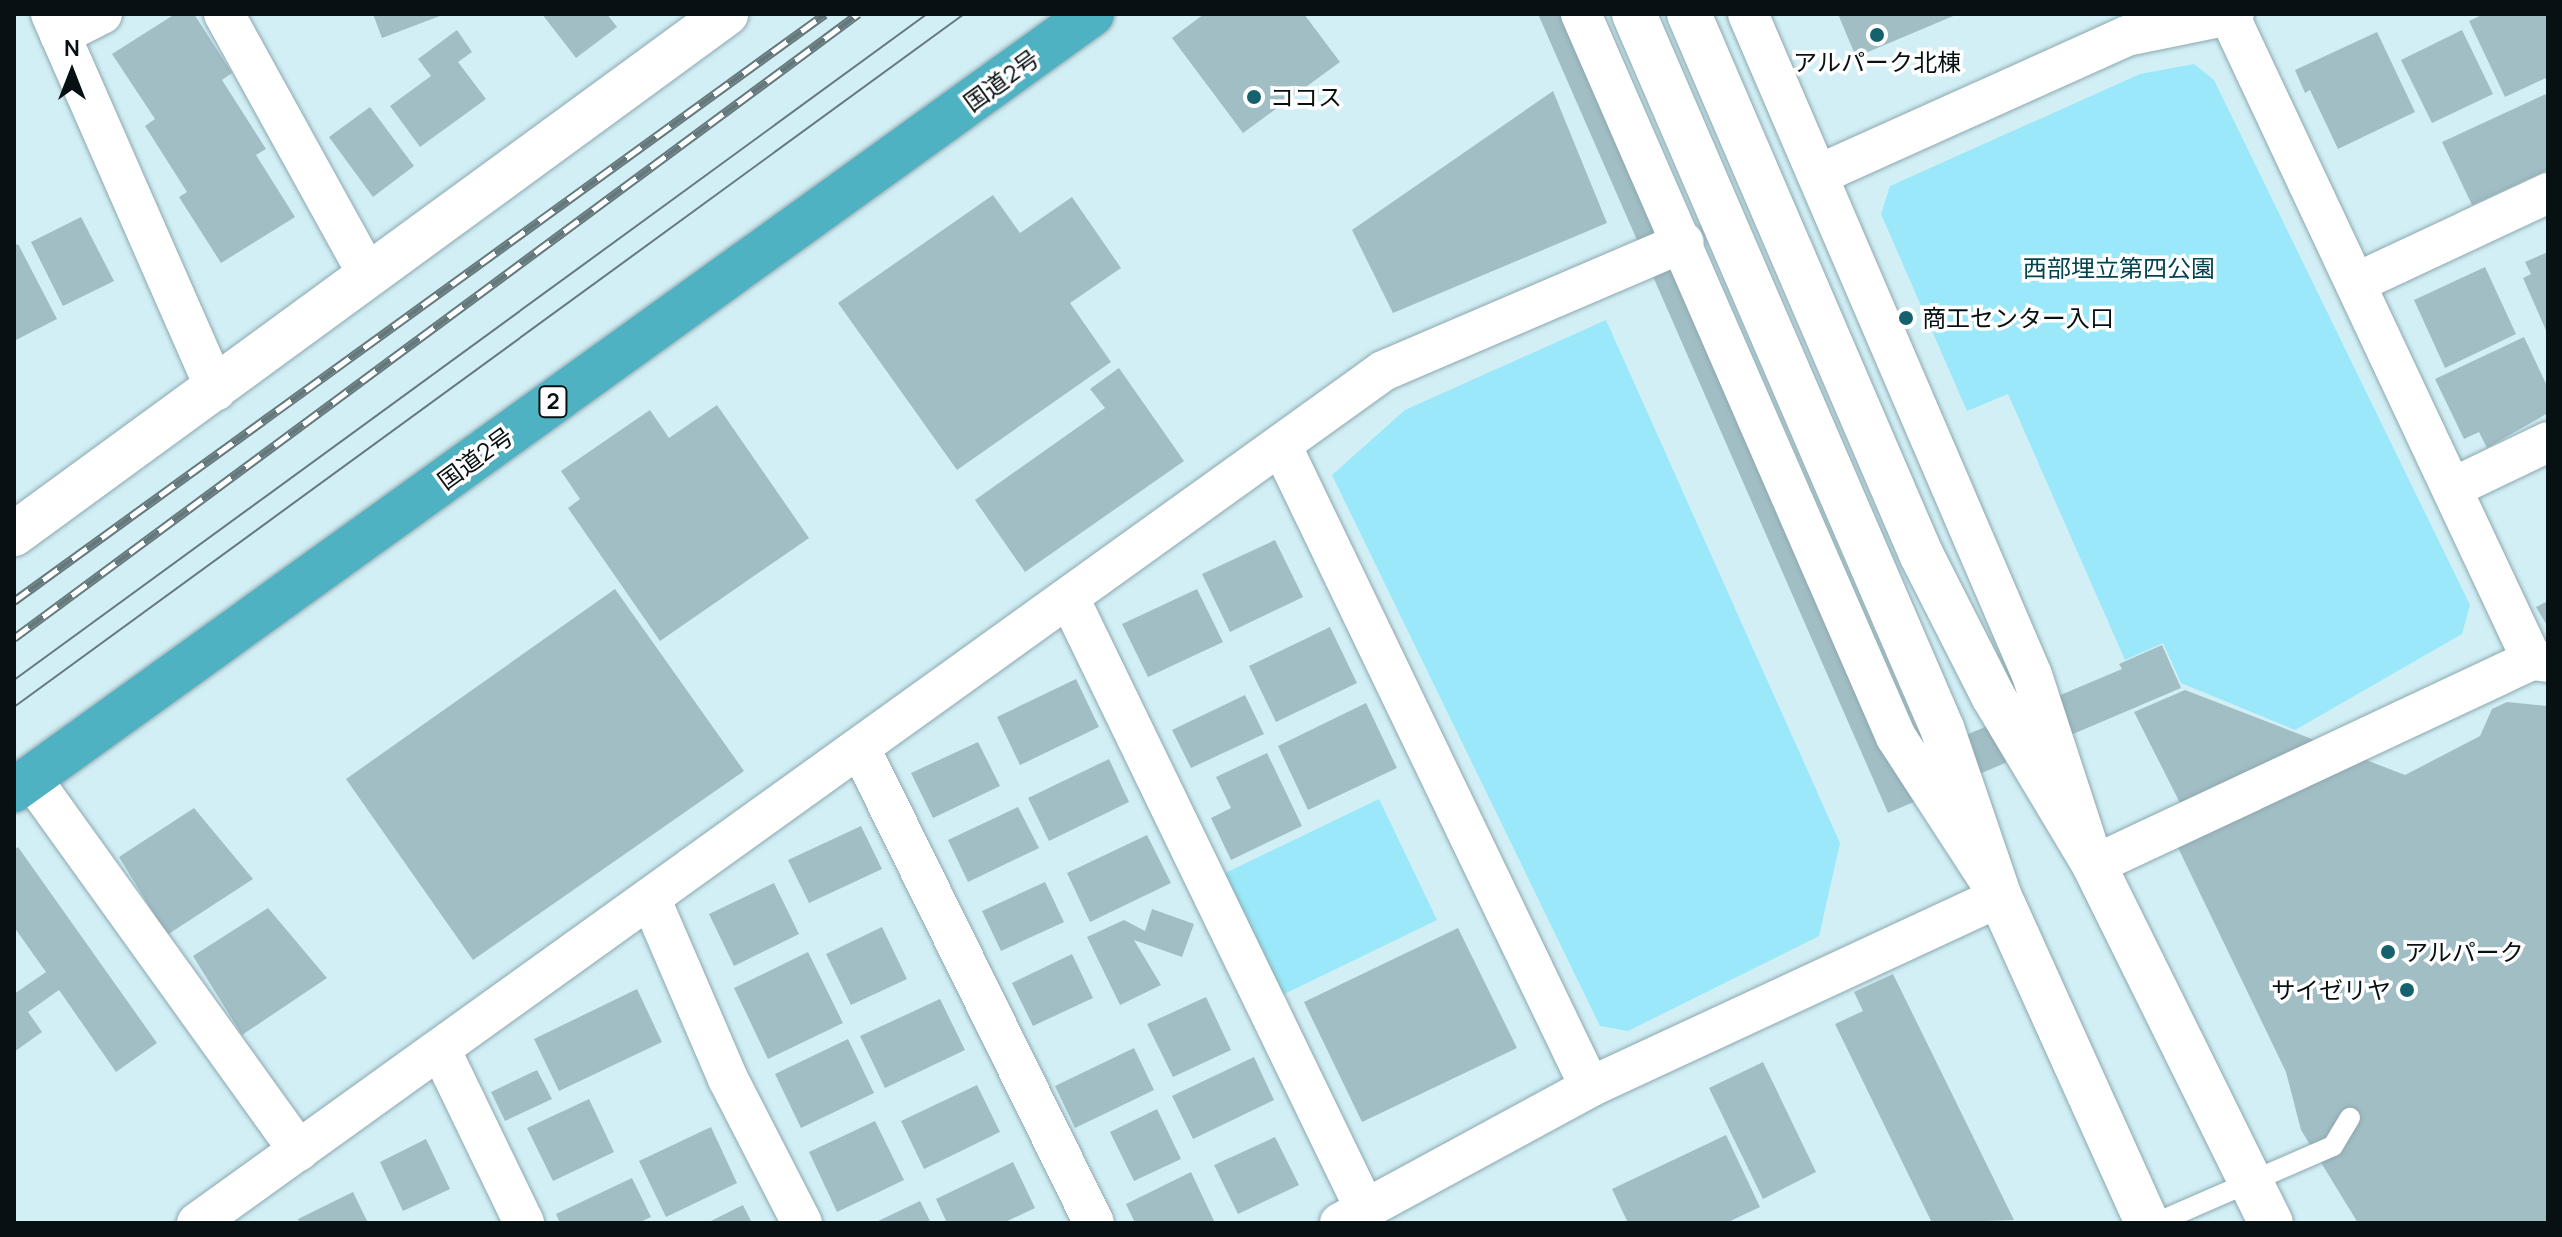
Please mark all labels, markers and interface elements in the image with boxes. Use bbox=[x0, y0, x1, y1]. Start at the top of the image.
marker: アルパーク北棟 bbox=[1868, 26, 1886, 44]
north arrow bbox=[32, 32, 112, 112]
text: N bbox=[64, 33, 80, 63]
street label: 国道2号 bbox=[958, 43, 1044, 117]
place label: アルパーク北棟 bbox=[1793, 48, 1961, 76]
place label: ココス bbox=[1270, 83, 1342, 111]
marker: ココス bbox=[1245, 88, 1263, 106]
park label: 西部埋立第四公園 bbox=[2023, 254, 2215, 282]
place label: 商工センター入口 bbox=[1922, 304, 2114, 332]
marker: 商工センター入口 bbox=[1897, 309, 1915, 327]
road number: 2 bbox=[537, 384, 569, 420]
street label: 国道2号 bbox=[432, 421, 518, 495]
place label: アルパーク bbox=[2404, 938, 2524, 966]
marker: アルパーク bbox=[2379, 943, 2397, 961]
place label: サイゼリヤ bbox=[2271, 976, 2391, 1004]
marker: サイゼリヤ bbox=[2398, 981, 2416, 999]

